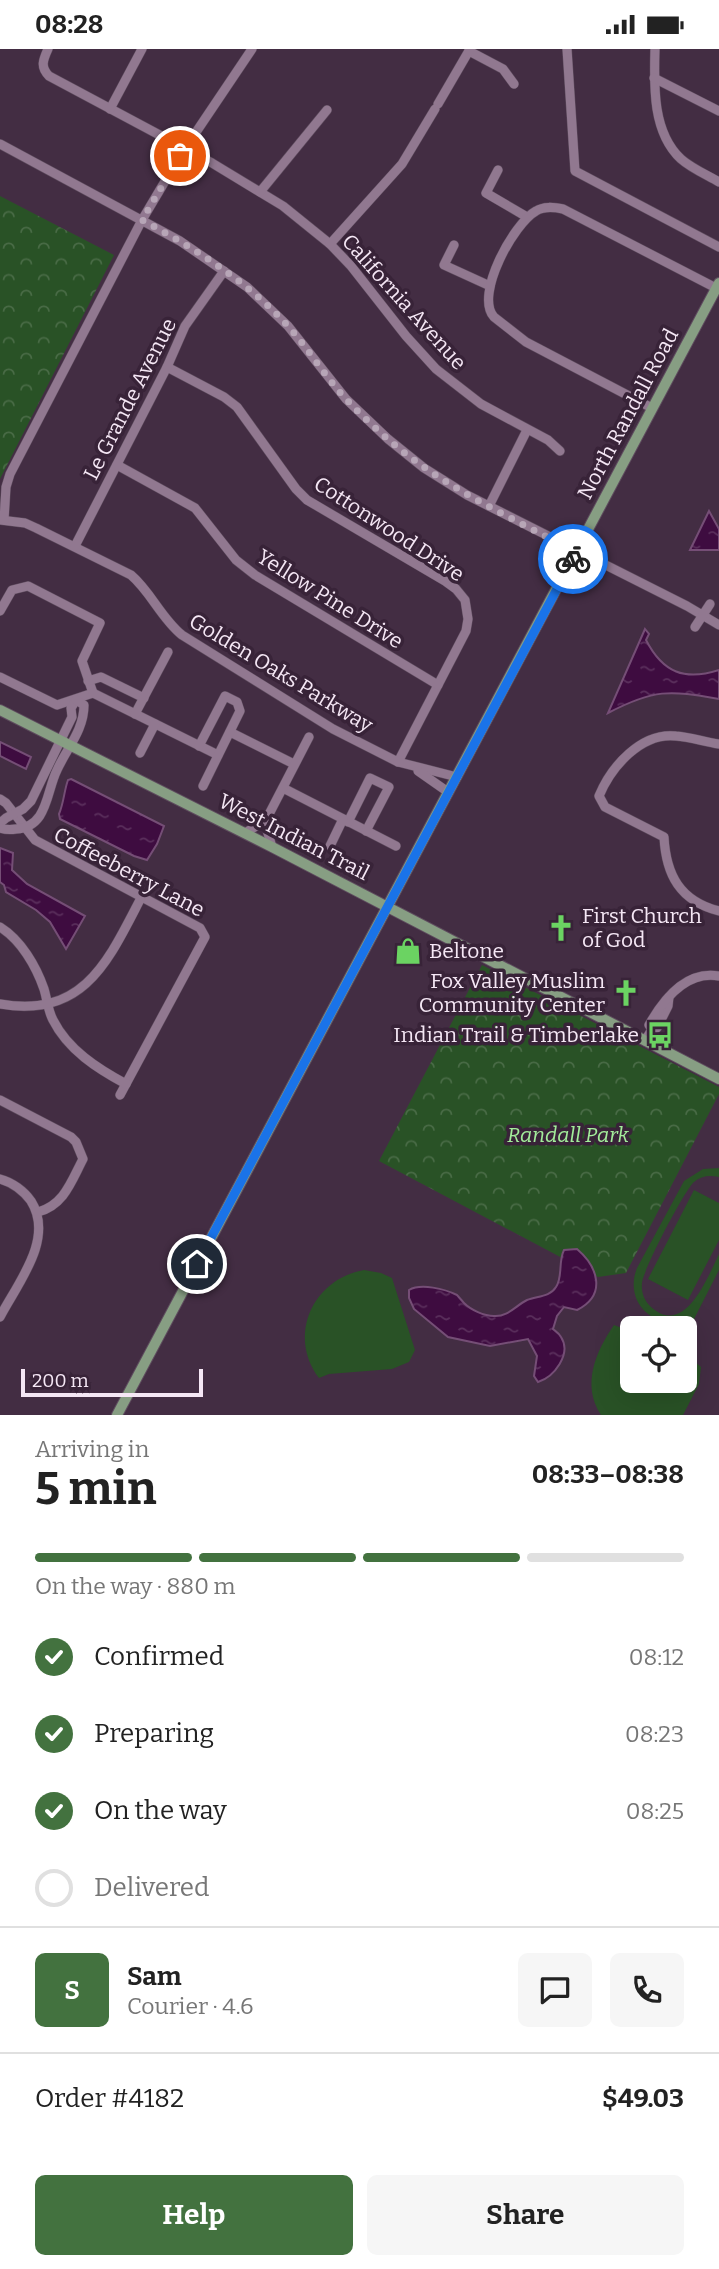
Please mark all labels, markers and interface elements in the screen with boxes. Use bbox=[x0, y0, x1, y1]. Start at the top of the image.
text: 08:28 bbox=[35, 9, 104, 40]
pin bbox=[150, 126, 210, 186]
icon: bag bbox=[161, 137, 199, 175]
street label: California Avenue bbox=[336, 229, 472, 375]
street label: Le Grande Avenue bbox=[78, 314, 182, 484]
street label: North Randall Road bbox=[572, 324, 684, 504]
street label: Cottonwood Drive bbox=[309, 471, 469, 587]
courier bbox=[538, 524, 608, 594]
icon: bike bbox=[554, 540, 592, 578]
street label: Yellow Pine Drive bbox=[252, 544, 408, 654]
street label: Golden Oaks Parkway bbox=[185, 608, 378, 739]
street label: West Indian Trail bbox=[214, 788, 374, 886]
street label: Coffeeberry Lane bbox=[49, 821, 209, 923]
place label: First Church of God bbox=[582, 903, 702, 953]
church icon: First Church of God bbox=[546, 913, 576, 943]
shop icon: Beltone bbox=[393, 936, 423, 966]
place label: Beltone bbox=[429, 938, 504, 964]
place label: Fox Valley Muslim Community Center bbox=[419, 968, 605, 1018]
church icon: Fox Valley Muslim Community Center bbox=[611, 978, 641, 1008]
bus stop icon: Indian Trail & Timberlake bbox=[645, 1020, 675, 1050]
place label: Indian Trail & Timberlake bbox=[393, 1022, 639, 1048]
park label: Randall Park bbox=[507, 1122, 630, 1148]
pin bbox=[167, 1234, 227, 1294]
icon: home bbox=[178, 1245, 216, 1283]
map controls bbox=[620, 1316, 697, 1393]
button: locate bbox=[620, 1316, 697, 1393]
scale bar bbox=[21, 1366, 203, 1398]
text: 200 m bbox=[32, 1369, 89, 1392]
text: Arriving in bbox=[35, 1435, 149, 1463]
text: 08:33–08:38 bbox=[532, 1459, 684, 1490]
text: 5 min bbox=[35, 1461, 157, 1516]
text: On the way · 880 m bbox=[35, 1572, 235, 1600]
icon: check bbox=[35, 1638, 73, 1676]
text: Confirmed bbox=[94, 1641, 224, 1672]
text: 08:12 bbox=[629, 1643, 684, 1671]
icon: check bbox=[35, 1715, 73, 1753]
text: Preparing bbox=[94, 1718, 214, 1749]
text: 08:23 bbox=[625, 1720, 684, 1748]
icon: check bbox=[35, 1792, 73, 1830]
text: On the way bbox=[94, 1795, 227, 1826]
text: 08:25 bbox=[626, 1797, 684, 1825]
text: Delivered bbox=[94, 1872, 209, 1903]
button: chat bbox=[518, 1953, 592, 2027]
button: phone bbox=[610, 1953, 684, 2027]
text: Sam bbox=[127, 1961, 182, 1992]
text: S bbox=[64, 1975, 80, 2006]
text: Courier · 4.6 bbox=[127, 1992, 254, 2020]
text: Order #4182 bbox=[35, 2083, 184, 2114]
text: $49.03 bbox=[602, 2083, 684, 2114]
button: Help bbox=[35, 2175, 353, 2255]
button: Share bbox=[367, 2175, 684, 2255]

